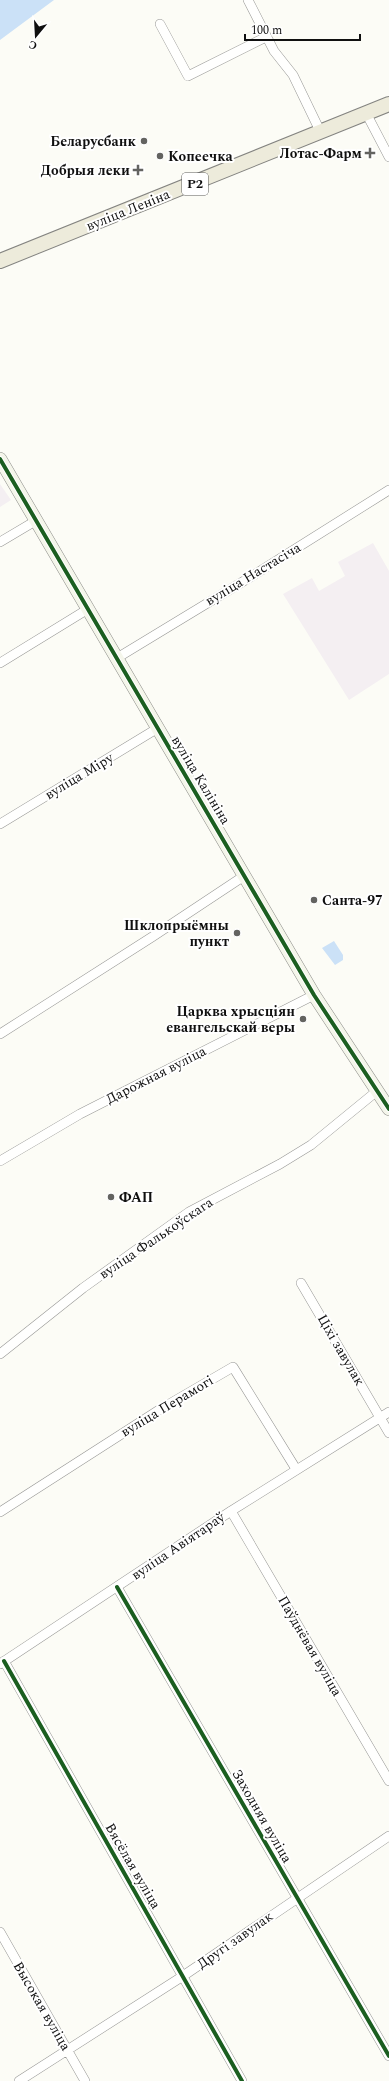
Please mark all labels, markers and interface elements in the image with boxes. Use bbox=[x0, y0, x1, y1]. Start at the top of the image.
north arrow bbox=[16, 16, 56, 56]
scale bar bbox=[245, 16, 360, 42]
text: 100 m bbox=[251, 21, 282, 40]
text: С bbox=[27, 36, 39, 54]
place label: Беларусбанк bbox=[50, 131, 137, 152]
marker: Беларусбанк bbox=[139, 136, 149, 146]
place label: Лотас-Фарм bbox=[280, 143, 363, 164]
place label: Копеечка bbox=[168, 146, 234, 167]
marker: Лотас-Фарм bbox=[365, 148, 375, 158]
marker: Копеечка bbox=[155, 151, 165, 161]
place label: Добрыя леки bbox=[41, 160, 130, 181]
marker: Добрыя леки bbox=[133, 165, 143, 175]
road number: Р2 bbox=[182, 173, 208, 195]
street label: вуліца Леніна bbox=[83, 184, 173, 236]
street label: вуліца Настасіча bbox=[201, 537, 305, 611]
street label: вуліца Калініна bbox=[166, 731, 236, 829]
street label: вуліца Міру bbox=[41, 747, 118, 805]
place label: Санта-97 bbox=[322, 890, 383, 911]
marker: Санта-97 bbox=[309, 895, 319, 905]
place label: Шклопрыёмны пункт bbox=[124, 915, 229, 952]
marker: Шклопрыёмны пункт bbox=[232, 928, 242, 938]
place label: Царква хрысціян евангельскай веры bbox=[166, 1001, 295, 1038]
marker: Царква хрысціян евангельскай веры bbox=[298, 1014, 308, 1024]
street label: Дарожная вуліца bbox=[102, 1041, 210, 1109]
place label: ФАП bbox=[119, 1187, 153, 1208]
street label: вуліца Фалькоўскага bbox=[95, 1192, 217, 1284]
marker: ФАП bbox=[106, 1192, 116, 1202]
street label: Ціхі завулак bbox=[312, 1310, 370, 1390]
street label: вуліца Перамогі bbox=[117, 1370, 217, 1442]
street label: вуліца Авіятараў bbox=[127, 1506, 230, 1585]
street label: Паўднёвая вуліца bbox=[273, 1592, 347, 1700]
street label: Заходняя вуліца bbox=[227, 1765, 298, 1867]
street label: Вясёлая вуліца bbox=[100, 1819, 166, 1913]
street label: Другі завулак bbox=[193, 1906, 277, 1974]
street label: Высокая вуліца bbox=[8, 1957, 76, 2055]

